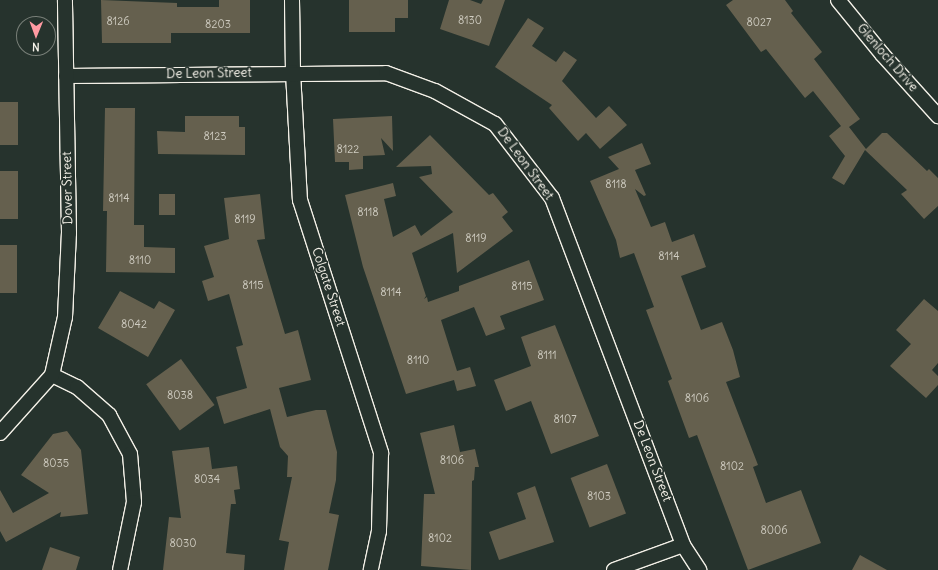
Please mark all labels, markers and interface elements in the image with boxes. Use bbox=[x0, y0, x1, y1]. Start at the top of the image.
house number: 8130 bbox=[458, 13, 482, 27]
house number: 8126 bbox=[106, 14, 130, 28]
house number: 8027 bbox=[747, 15, 771, 29]
north arrow bbox=[16, 16, 56, 56]
house number: 8203 bbox=[205, 17, 231, 31]
street label: Glenloch Drive bbox=[853, 21, 921, 95]
text: N bbox=[32, 40, 40, 54]
street label: De Leon Street bbox=[166, 65, 252, 83]
street label: De Leon Street bbox=[494, 125, 556, 203]
house number: 8123 bbox=[204, 129, 226, 143]
house number: 8122 bbox=[337, 142, 359, 156]
street label: Dover Street bbox=[60, 151, 76, 225]
house number: 8118 bbox=[605, 177, 627, 191]
house number: 8114 bbox=[108, 191, 130, 205]
house number: 8118 bbox=[357, 205, 379, 219]
house number: 8119 bbox=[234, 212, 256, 226]
house number: 8119 bbox=[465, 231, 487, 245]
street label: Colgate Street bbox=[308, 245, 348, 329]
house number: 8114 bbox=[658, 249, 680, 263]
house number: 8110 bbox=[129, 253, 151, 267]
house number: 8115 bbox=[242, 278, 264, 292]
house number: 8115 bbox=[511, 279, 533, 293]
house number: 8114 bbox=[380, 285, 402, 299]
house number: 8042 bbox=[121, 317, 147, 331]
house number: 8111 bbox=[537, 348, 557, 362]
house number: 8110 bbox=[407, 353, 429, 367]
house number: 8038 bbox=[167, 388, 193, 402]
house number: 8106 bbox=[685, 391, 709, 405]
house number: 8107 bbox=[553, 412, 577, 426]
street label: De Leon Street bbox=[629, 418, 675, 504]
house number: 8106 bbox=[440, 453, 464, 467]
house number: 8035 bbox=[43, 456, 69, 470]
house number: 8102 bbox=[720, 459, 744, 473]
house number: 8034 bbox=[194, 472, 220, 486]
house number: 8103 bbox=[587, 489, 611, 503]
house number: 8006 bbox=[760, 523, 788, 537]
house number: 8102 bbox=[428, 531, 452, 545]
house number: 8030 bbox=[169, 536, 197, 550]

